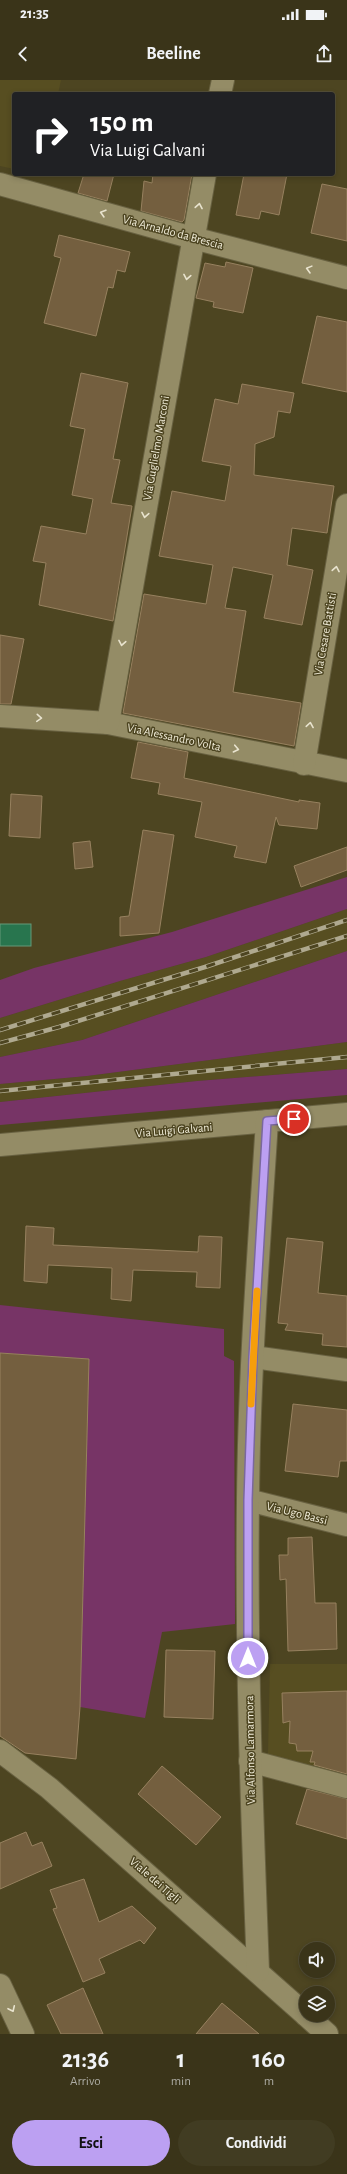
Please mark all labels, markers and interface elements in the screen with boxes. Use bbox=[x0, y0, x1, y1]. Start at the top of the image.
text: 21:35 bbox=[20, 6, 49, 21]
icon: back bbox=[12, 43, 34, 65]
icon: share bbox=[313, 43, 335, 65]
text: Beeline bbox=[146, 45, 201, 63]
icon: right bbox=[24, 108, 76, 160]
text: 150 m bbox=[90, 109, 154, 137]
text: Via Luigi Galvani bbox=[90, 142, 205, 160]
one-way arrow bbox=[195, 203, 203, 209]
one-way arrow bbox=[99, 209, 106, 218]
street label: Via Arnaldo da Brescia bbox=[121, 213, 225, 251]
one-way arrow bbox=[306, 265, 312, 273]
one-way arrow bbox=[183, 274, 191, 280]
street label: Via Guglielmo Marconi bbox=[141, 395, 171, 501]
one-way arrow bbox=[141, 512, 149, 518]
one-way arrow bbox=[331, 566, 340, 572]
street label: Via Cesare Battisti bbox=[312, 592, 338, 676]
one-way arrow bbox=[118, 640, 127, 646]
one-way arrow bbox=[36, 714, 42, 723]
street label: Via Alessandro Volta bbox=[126, 721, 222, 753]
one-way arrow bbox=[305, 722, 314, 728]
one-way arrow bbox=[233, 745, 239, 753]
pin bbox=[277, 1102, 311, 1136]
icon: arrive bbox=[283, 1108, 305, 1130]
street label: Via Luigi Galvani bbox=[135, 1121, 213, 1139]
street label: Via Ugo Bassi bbox=[265, 1500, 329, 1526]
position arrow bbox=[227, 1637, 269, 1679]
street label: Via Alfonso Lamarmora bbox=[243, 1695, 257, 1804]
street label: Viale dei Tigli bbox=[127, 1855, 183, 1905]
map controls bbox=[299, 1942, 335, 2022]
button: sound bbox=[299, 1942, 335, 1978]
button: layers bbox=[299, 1986, 335, 2022]
one-way arrow bbox=[7, 2005, 15, 2013]
text: 21:36 bbox=[62, 2048, 109, 2072]
text: 1 bbox=[176, 2048, 185, 2072]
text: 160 bbox=[253, 2048, 285, 2072]
text: Arrivo bbox=[70, 2075, 101, 2088]
text: min bbox=[171, 2075, 191, 2088]
text: m bbox=[264, 2075, 274, 2088]
button: Esci bbox=[12, 2120, 170, 2166]
button: Condividi bbox=[178, 2120, 335, 2166]

